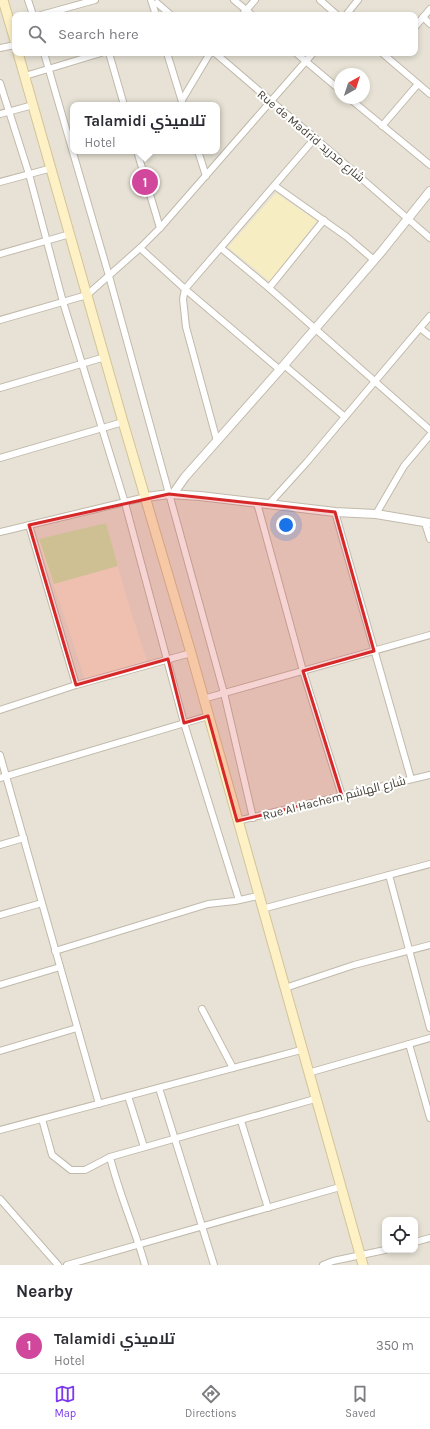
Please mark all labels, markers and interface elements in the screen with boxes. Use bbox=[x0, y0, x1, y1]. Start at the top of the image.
search box bbox=[12, 12, 418, 56]
icon: search bbox=[26, 23, 48, 45]
text: Search here bbox=[58, 25, 139, 43]
north arrow bbox=[334, 68, 370, 104]
street label: Rue de Madrid شارع مدريد bbox=[254, 87, 367, 186]
popup bbox=[70, 102, 220, 154]
text: Talamidi تلاميذي bbox=[85, 112, 205, 130]
text: Hotel bbox=[85, 135, 116, 150]
pin: 1 bbox=[132, 167, 158, 197]
your location bbox=[276, 515, 296, 535]
street label: Rue Al Hachem شارع الهاشم bbox=[261, 773, 407, 824]
map controls bbox=[382, 1217, 418, 1253]
button: locate bbox=[382, 1217, 418, 1253]
text: Nearby bbox=[16, 1281, 73, 1301]
text: Talamidi تلاميذي bbox=[54, 1330, 175, 1348]
text: 1 bbox=[27, 1338, 31, 1353]
text: 350 m bbox=[376, 1338, 414, 1353]
text: Hotel bbox=[54, 1353, 85, 1368]
tab: Map bbox=[54, 1383, 76, 1420]
tab: Directions bbox=[185, 1383, 237, 1420]
tab: Saved bbox=[345, 1383, 376, 1420]

